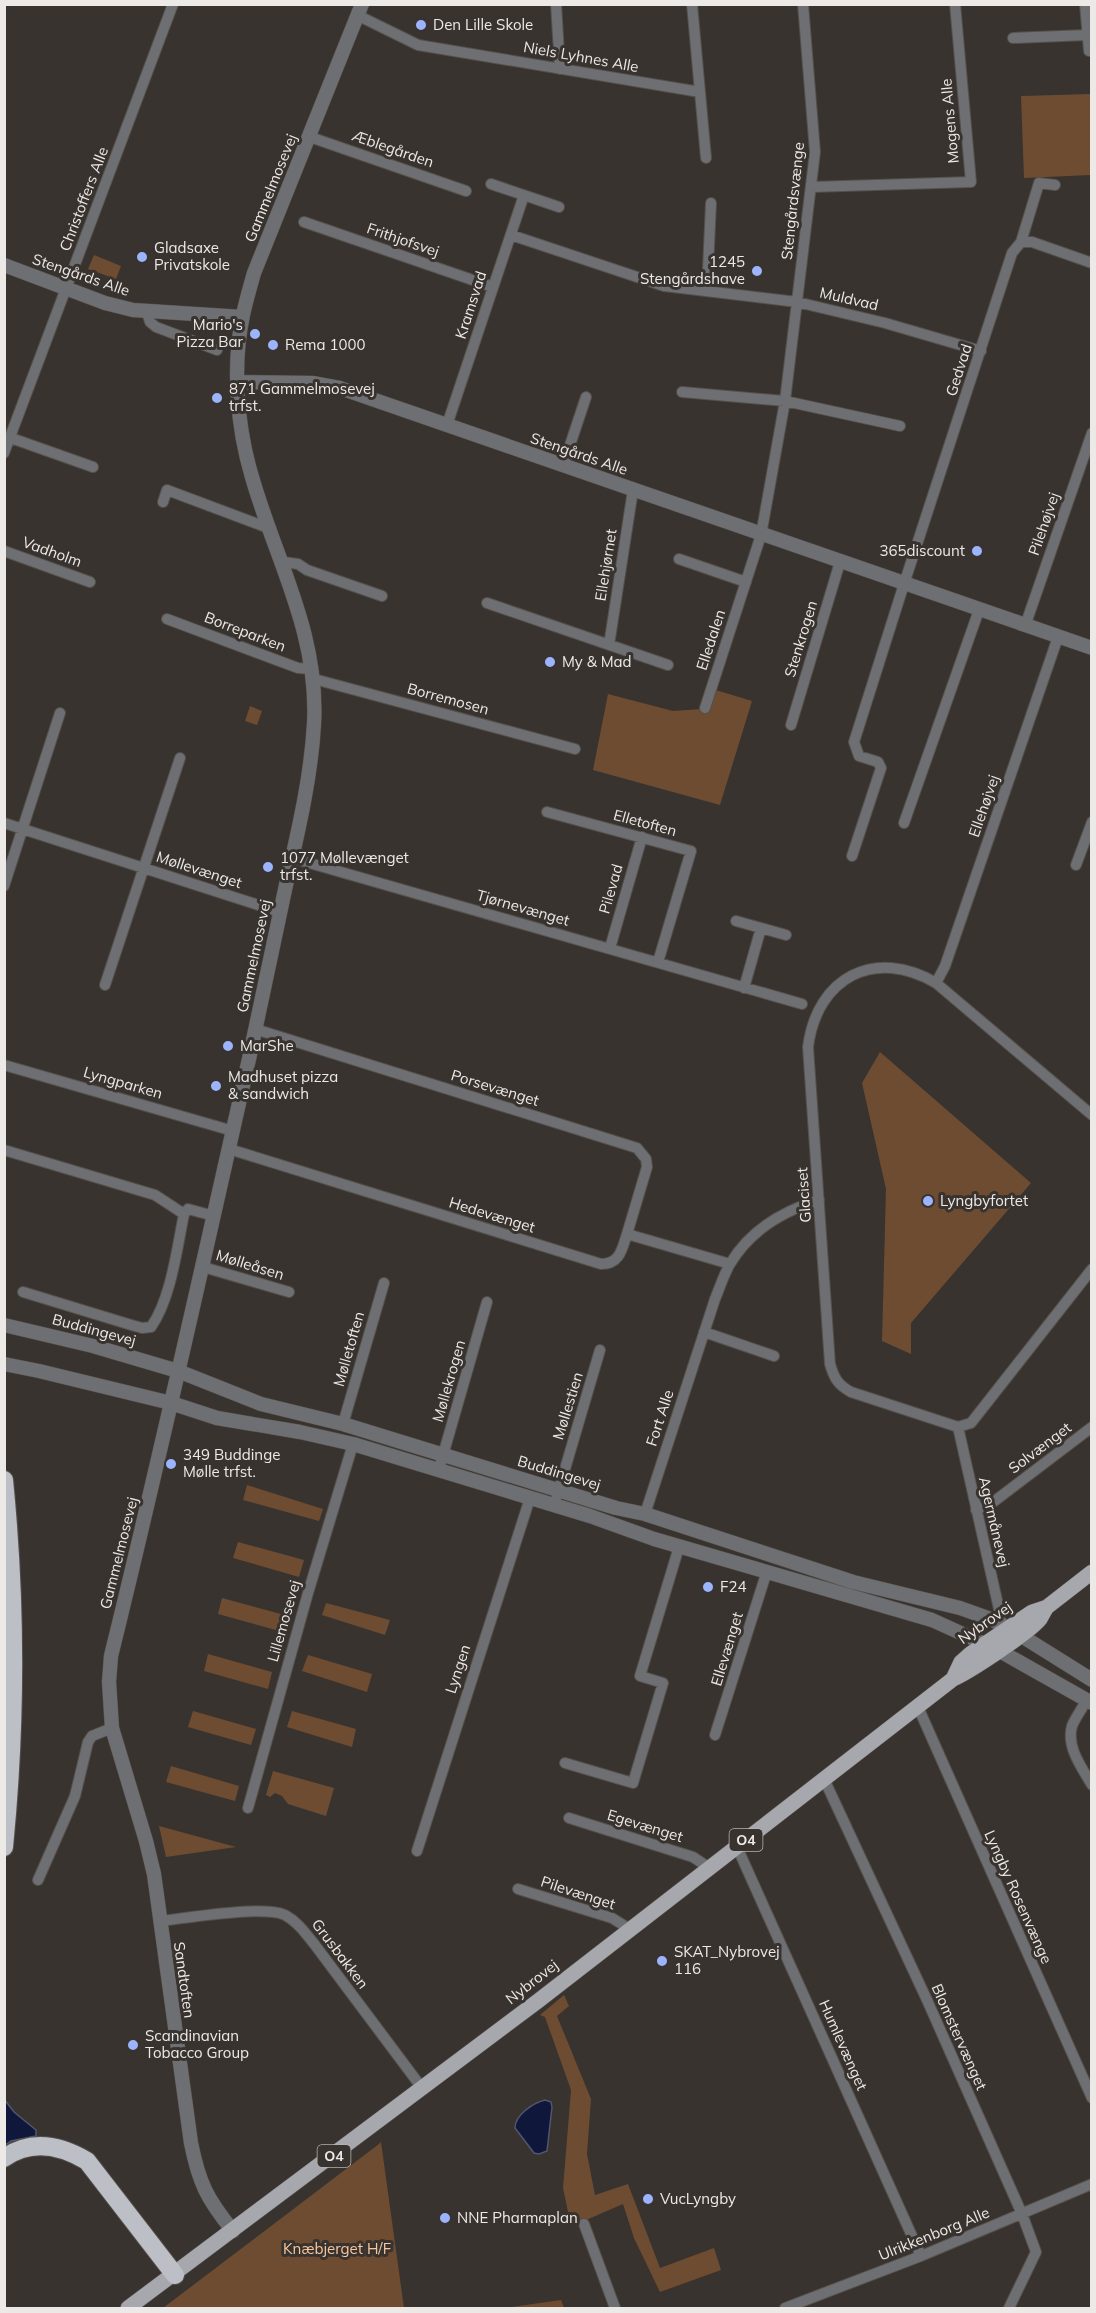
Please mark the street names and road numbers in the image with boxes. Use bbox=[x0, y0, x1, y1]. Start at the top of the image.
street label: Niels Lyhnes Alle bbox=[522, 37, 640, 76]
street label: Mogens Alle bbox=[936, 78, 963, 164]
street label: Æblegården bbox=[349, 125, 437, 171]
street label: Gammelmosevej bbox=[240, 131, 301, 245]
street label: Stengårdsvænge bbox=[777, 141, 808, 261]
street label: Christoffers Alle bbox=[55, 144, 112, 254]
street label: Frithjofsvej bbox=[364, 218, 442, 261]
street label: Stengårds Alle bbox=[30, 249, 132, 300]
street label: Kramsvad bbox=[451, 269, 490, 341]
street label: Muldvad bbox=[818, 283, 880, 315]
street label: Gedvad bbox=[941, 341, 976, 398]
street label: Stengårds Alle bbox=[528, 428, 630, 479]
street label: Pilehøjvej bbox=[1024, 490, 1063, 558]
street label: Ellehjørnet bbox=[590, 528, 621, 602]
street label: Vadholm bbox=[20, 532, 84, 571]
street label: Stenkrogen bbox=[780, 598, 821, 679]
street label: Borreparken bbox=[202, 607, 289, 656]
street label: Elledalen bbox=[692, 607, 729, 673]
street label: Borremosen bbox=[405, 678, 491, 719]
street label: Ellehøjvej bbox=[964, 772, 1003, 839]
street label: Elletoften bbox=[611, 805, 679, 840]
street label: Møllevænget bbox=[154, 847, 244, 892]
street label: Pilevad bbox=[594, 862, 627, 916]
street label: Tjørnevænget bbox=[474, 885, 572, 930]
street label: Gammelmosevej bbox=[232, 898, 275, 1014]
street label: Lyngparken bbox=[81, 1062, 165, 1103]
street label: Porsevænget bbox=[449, 1065, 542, 1110]
street label: Glaciset bbox=[792, 1167, 815, 1223]
street label: Hedevænget bbox=[447, 1192, 537, 1237]
street label: Mølleåsen bbox=[214, 1245, 286, 1284]
street label: Buddingevej bbox=[50, 1309, 138, 1350]
street label: Mølletoften bbox=[329, 1309, 368, 1389]
street label: Møllekrogen bbox=[428, 1338, 469, 1424]
street label: Møllestien bbox=[548, 1370, 587, 1442]
street label: Fort Alle bbox=[642, 1387, 678, 1448]
street label: Solvænget bbox=[1005, 1418, 1075, 1477]
street label: Buddingevej bbox=[515, 1451, 603, 1494]
street label: Agermånevej bbox=[975, 1475, 1014, 1569]
street label: Gammelmosevej bbox=[95, 1495, 142, 1611]
street label: Lillemosevej bbox=[263, 1578, 304, 1664]
street label: Nybrovej bbox=[954, 1597, 1015, 1648]
street label: Ellevænget bbox=[706, 1610, 747, 1688]
street label: Lyngen bbox=[441, 1642, 474, 1696]
street label: Egevænget bbox=[605, 1805, 685, 1846]
street label: Lyngby Rosenvænge bbox=[980, 1827, 1056, 1967]
road number: O4 bbox=[730, 1829, 762, 1851]
street label: Pilevænget bbox=[538, 1872, 618, 1913]
street label: Grusbakken bbox=[308, 1915, 373, 1992]
street label: Sandtoften bbox=[170, 1941, 199, 2019]
street label: Nybrovej bbox=[502, 1955, 562, 2008]
street label: Blomstervænget bbox=[928, 1981, 991, 2093]
street label: Humlevænget bbox=[815, 1997, 872, 2093]
road number: O4 bbox=[318, 2145, 350, 2167]
street label: Ulrikkenborg Alle bbox=[876, 2203, 992, 2264]

